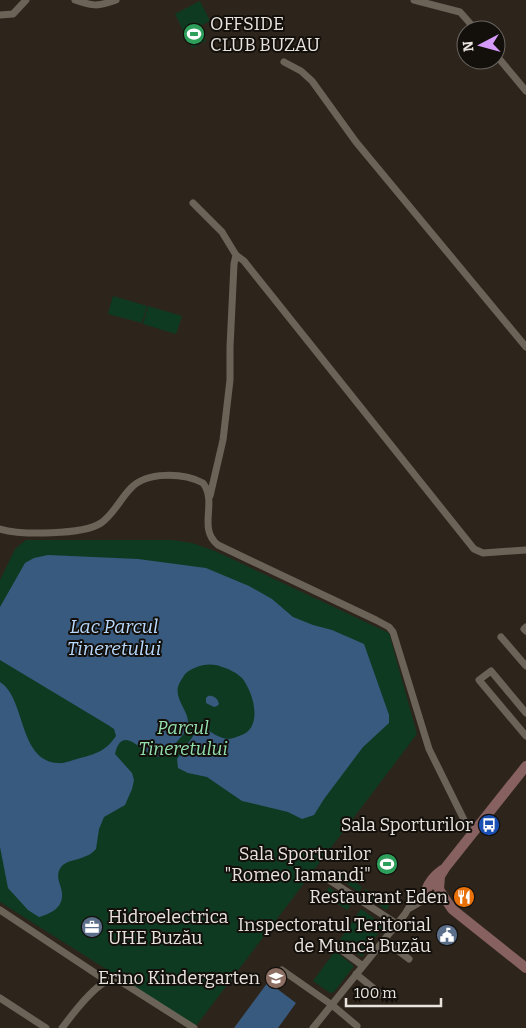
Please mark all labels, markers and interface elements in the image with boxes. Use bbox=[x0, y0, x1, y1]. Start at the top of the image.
place label: OFFSIDE CLUB BUZAU bbox=[210, 13, 320, 56]
north arrow bbox=[456, 20, 506, 70]
sports icon: OFFSIDE CLUB BUZAU bbox=[182, 22, 206, 46]
text: N bbox=[460, 40, 478, 53]
water label: Lac Parcul Tineretului bbox=[67, 615, 161, 660]
park label: Parcul Tineretului bbox=[138, 717, 228, 760]
bus stop icon: Sala Sporturilor bbox=[477, 813, 501, 837]
place label: Sala Sporturilor bbox=[341, 814, 473, 836]
place label: Sala Sporturilor "Romeo Iamandi" bbox=[224, 843, 371, 886]
sports icon: Sala Sporturilor "Romeo Iamandi" bbox=[375, 852, 399, 876]
restaurant icon: Restaurant Eden bbox=[452, 885, 476, 909]
place label: Restaurant Eden bbox=[309, 886, 449, 908]
place label: Hidroelectrica UHE Buzău bbox=[108, 906, 229, 949]
place label: Inspectoratul Teritorial de Muncă Buzău bbox=[238, 914, 431, 957]
office icon: Hidroelectrica UHE Buzău bbox=[80, 915, 104, 939]
public building icon: Inspectoratul Teritorial de Muncă Buzău bbox=[435, 923, 459, 947]
school or university icon: Erino Kindergarten bbox=[264, 966, 288, 990]
place label: Erino Kindergarten bbox=[98, 967, 261, 989]
scale bar bbox=[346, 976, 441, 1008]
text: 100 m bbox=[354, 984, 397, 1002]

